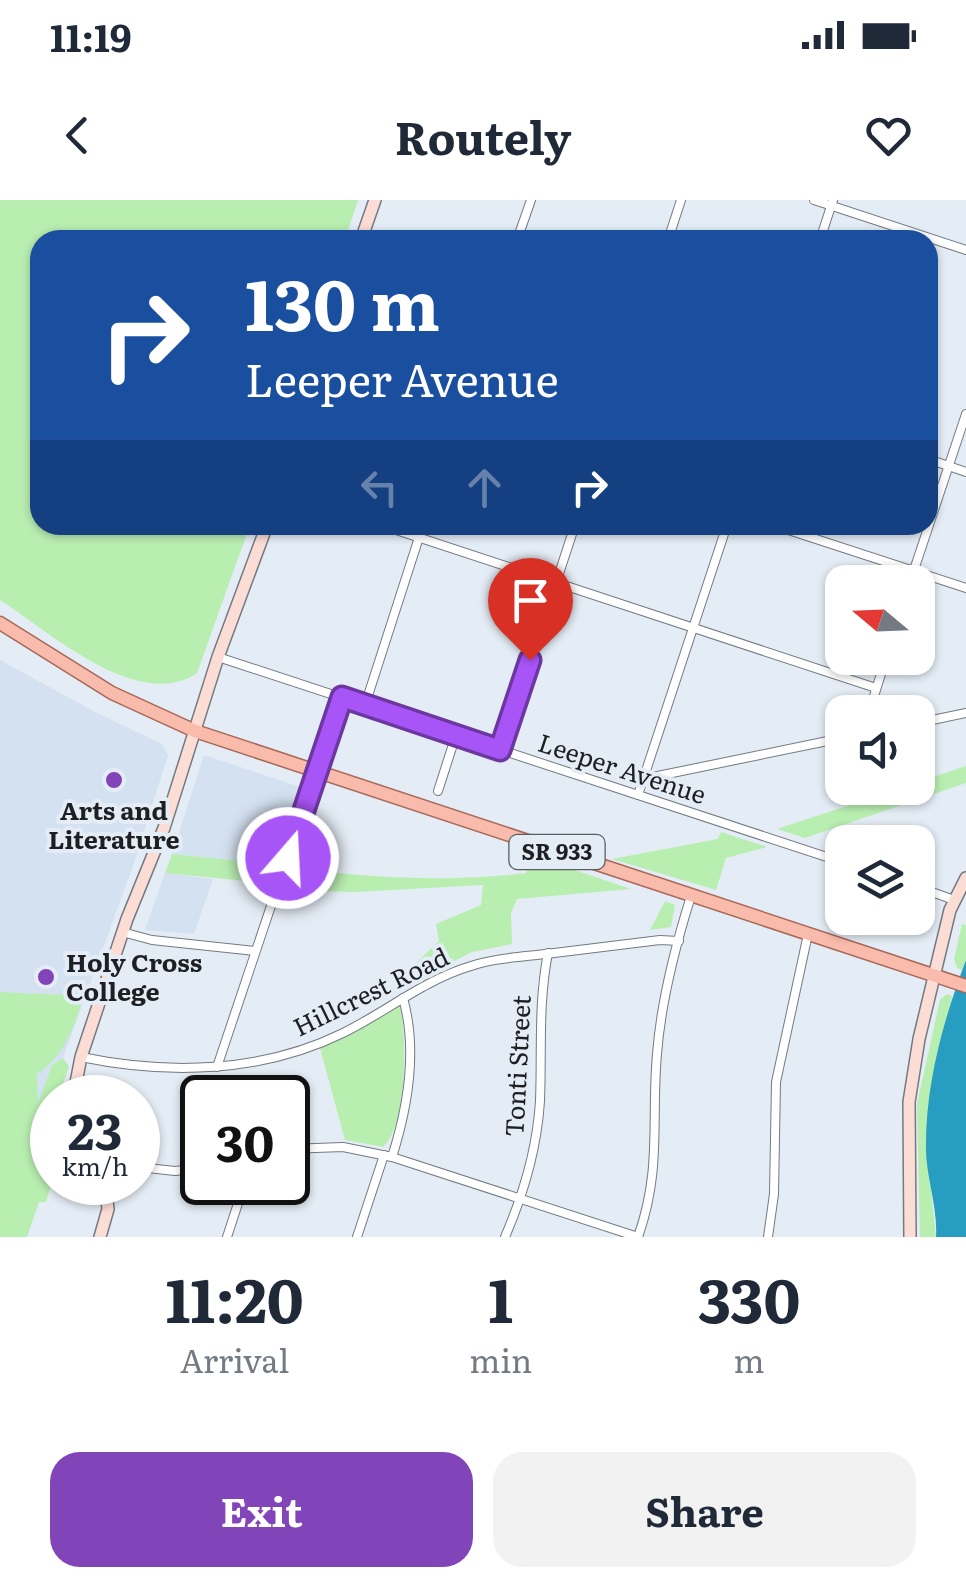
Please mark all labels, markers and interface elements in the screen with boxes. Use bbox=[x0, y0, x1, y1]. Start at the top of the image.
text: 11:19 bbox=[50, 7, 132, 64]
text: Routely bbox=[395, 102, 571, 169]
icon: back bbox=[50, 108, 105, 163]
icon: heart bbox=[861, 108, 916, 163]
text: 130 m bbox=[245, 249, 440, 353]
icon: right bbox=[80, 270, 210, 400]
text: Leeper Avenue bbox=[245, 344, 559, 411]
icon: left bbox=[352, 460, 407, 515]
icon: ahead bbox=[457, 460, 512, 515]
icon: right bbox=[562, 460, 617, 515]
pin bbox=[488, 558, 573, 661]
north arrow bbox=[825, 565, 935, 675]
map controls bbox=[825, 565, 935, 935]
icon: arrive bbox=[503, 573, 558, 628]
button: sound bbox=[825, 695, 935, 805]
street label: Leeper Avenue bbox=[534, 723, 711, 812]
marker: Arts and Literature bbox=[103, 769, 125, 791]
place label: Arts and Literature bbox=[48, 791, 180, 857]
position arrow bbox=[236, 806, 340, 910]
button: layers bbox=[825, 825, 935, 935]
road number: SR 933 bbox=[510, 835, 604, 869]
street label: Hillcrest Road bbox=[286, 937, 455, 1044]
place label: Holy Cross College bbox=[66, 943, 202, 1009]
marker: Holy Cross College bbox=[35, 966, 57, 988]
street label: Tonti Street bbox=[494, 994, 539, 1138]
speed limit sign: 30 bbox=[180, 1075, 310, 1205]
text: 23 bbox=[68, 1091, 122, 1165]
text: km/h bbox=[62, 1147, 128, 1184]
text: 11:20 bbox=[166, 1252, 304, 1341]
text: 1 bbox=[488, 1252, 513, 1341]
text: 330 bbox=[698, 1252, 800, 1341]
text: Arrival bbox=[180, 1335, 289, 1383]
text: min bbox=[469, 1335, 532, 1383]
text: m bbox=[734, 1335, 765, 1383]
button: Exit bbox=[50, 1452, 473, 1567]
button: Share bbox=[493, 1452, 916, 1567]

